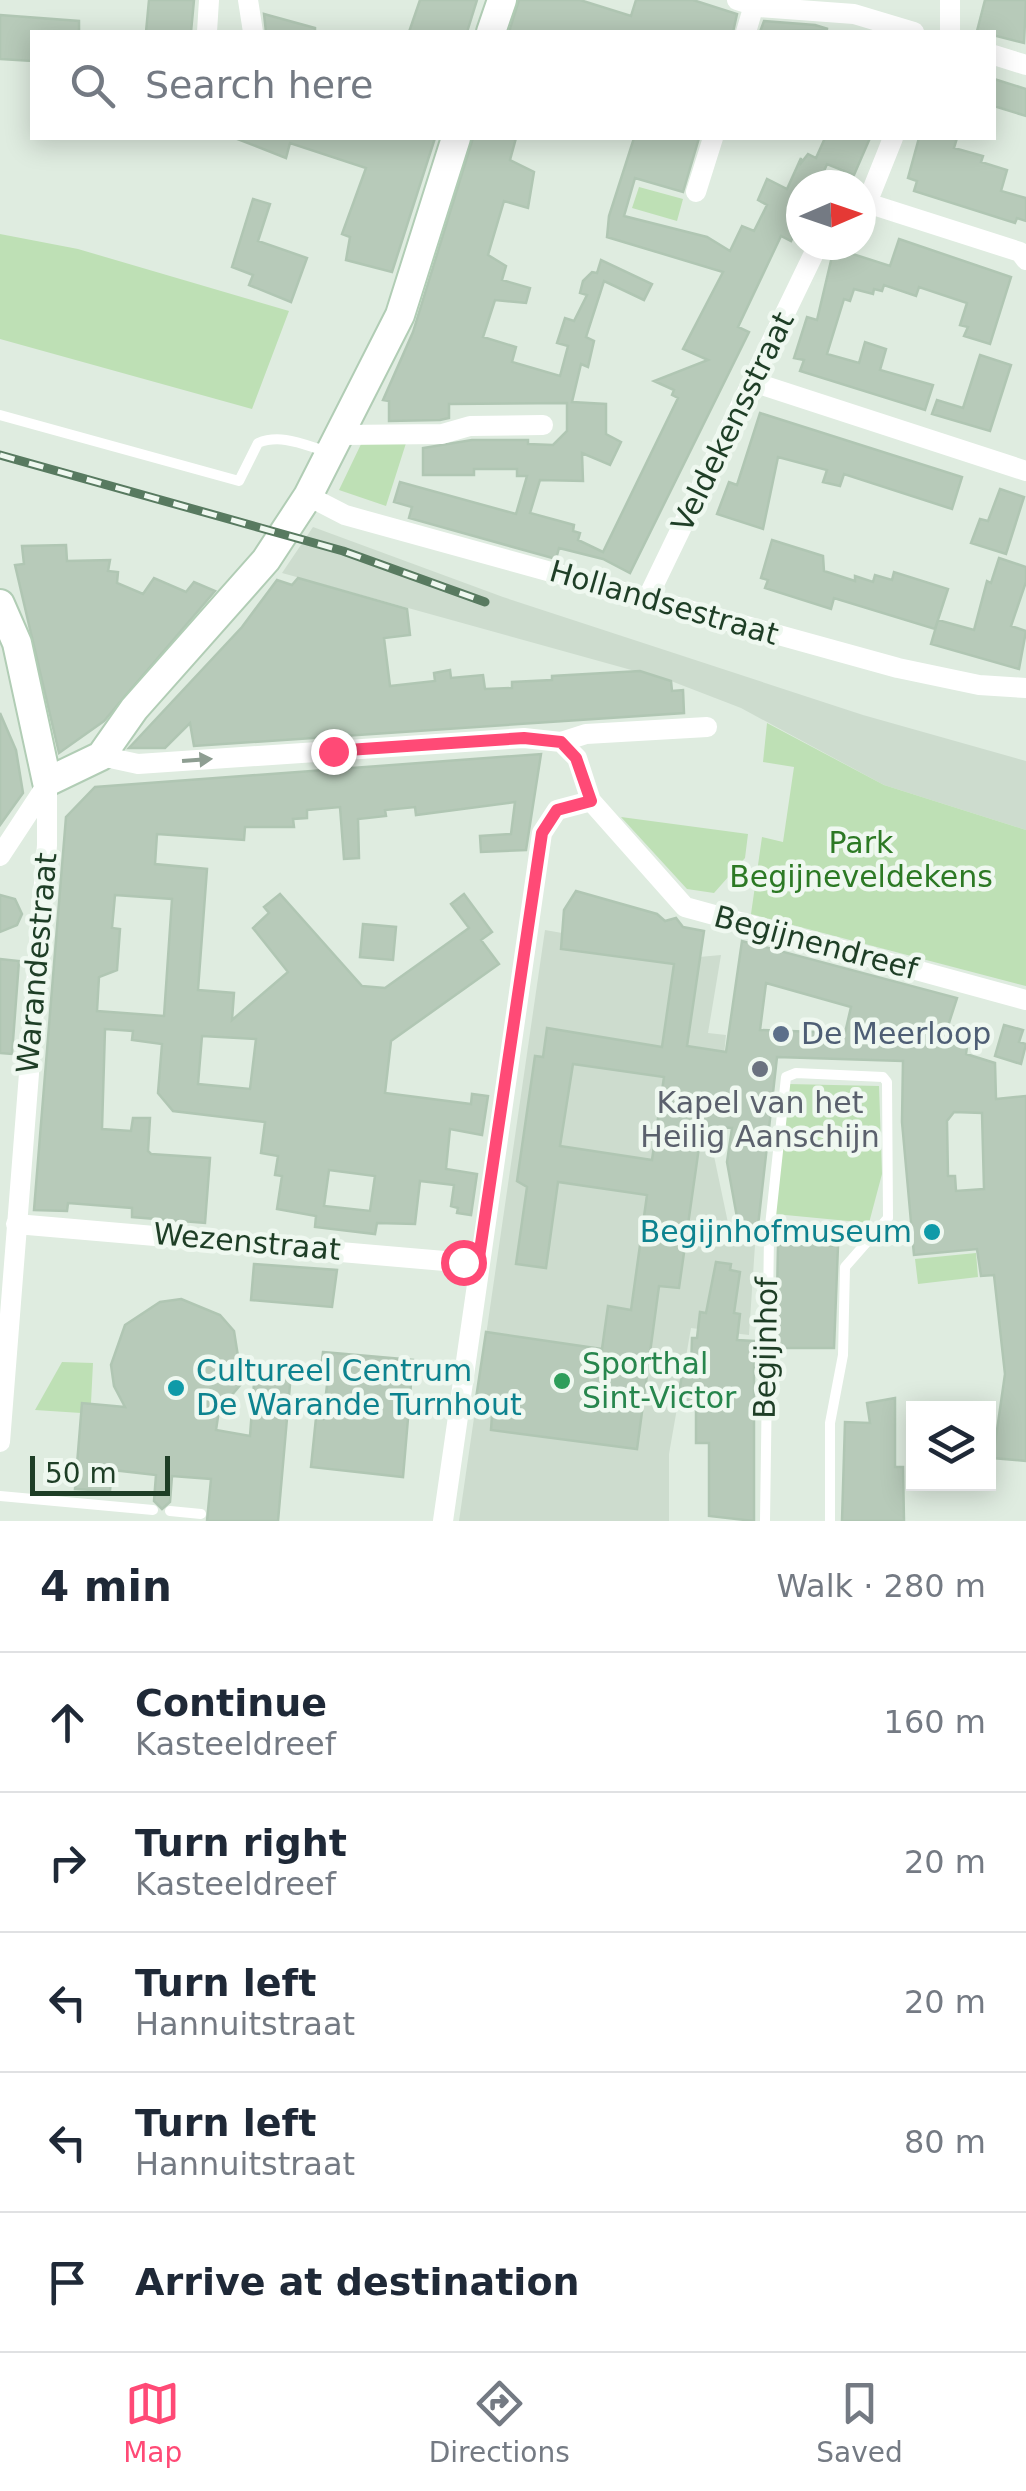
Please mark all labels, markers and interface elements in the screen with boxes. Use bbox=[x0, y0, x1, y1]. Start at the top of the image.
search box bbox=[30, 30, 996, 140]
icon: search bbox=[65, 58, 120, 113]
text: Search here bbox=[145, 63, 373, 107]
north arrow bbox=[786, 170, 876, 260]
street label: Veldekensstraat bbox=[664, 306, 801, 537]
street label: Hollandsestraat bbox=[546, 553, 783, 652]
route end bbox=[311, 729, 357, 775]
one-way arrow bbox=[182, 752, 214, 768]
park label: Park Begijneveldekens bbox=[729, 825, 993, 894]
street label: Warandestraat bbox=[9, 851, 64, 1075]
street label: Begijnendreef bbox=[710, 899, 923, 987]
place label: De Meerloop bbox=[801, 1016, 991, 1051]
marker: De Meerloop bbox=[770, 1023, 792, 1045]
marker: Kapel van het Heilig Aanschijn bbox=[749, 1058, 771, 1080]
place label: Kapel van het Heilig Aanschijn bbox=[640, 1085, 880, 1154]
place label: Begijnhofmuseum bbox=[640, 1214, 912, 1249]
street label: Wezenstraat bbox=[152, 1216, 342, 1267]
marker: Begijnhofmuseum bbox=[921, 1221, 943, 1243]
route start bbox=[441, 1240, 487, 1286]
street label: Begijnhof bbox=[747, 1275, 784, 1419]
place label: Sporthal Sint-Victor bbox=[582, 1346, 737, 1415]
place label: Cultureel Centrum De Warande Turnhout bbox=[196, 1353, 522, 1422]
marker: Sporthal Sint-Victor bbox=[551, 1370, 573, 1392]
marker: Cultureel Centrum De Warande Turnhout bbox=[165, 1377, 187, 1399]
map controls bbox=[906, 1401, 996, 1491]
button: layers bbox=[906, 1401, 996, 1491]
scale bar bbox=[30, 1451, 170, 1496]
text: 50 m bbox=[45, 1457, 117, 1490]
text: 4 min bbox=[40, 1562, 172, 1611]
text: Walk · 280 m bbox=[776, 1567, 986, 1605]
text: Continue bbox=[135, 1681, 327, 1725]
icon: ahead bbox=[40, 1695, 95, 1750]
text: 160 m bbox=[884, 1703, 986, 1741]
text: Kasteeldreef bbox=[135, 1725, 336, 1763]
text: Turn right bbox=[135, 1821, 347, 1865]
icon: right bbox=[40, 1835, 95, 1890]
text: 20 m bbox=[904, 1843, 986, 1881]
text: Kasteeldreef bbox=[135, 1865, 336, 1903]
text: Turn left bbox=[135, 1961, 316, 2005]
icon: left bbox=[40, 1975, 95, 2030]
text: 20 m bbox=[904, 1983, 986, 2021]
text: Hannuitstraat bbox=[135, 2005, 355, 2043]
text: Turn left bbox=[135, 2101, 316, 2145]
icon: left bbox=[40, 2115, 95, 2170]
text: 80 m bbox=[904, 2123, 986, 2161]
text: Hannuitstraat bbox=[135, 2145, 355, 2183]
icon: arrive bbox=[40, 2255, 95, 2310]
text: Arrive at destination bbox=[135, 2260, 580, 2304]
tab: Map bbox=[123, 2376, 182, 2469]
tab: Directions bbox=[429, 2376, 570, 2469]
tab: Saved bbox=[816, 2376, 903, 2469]

